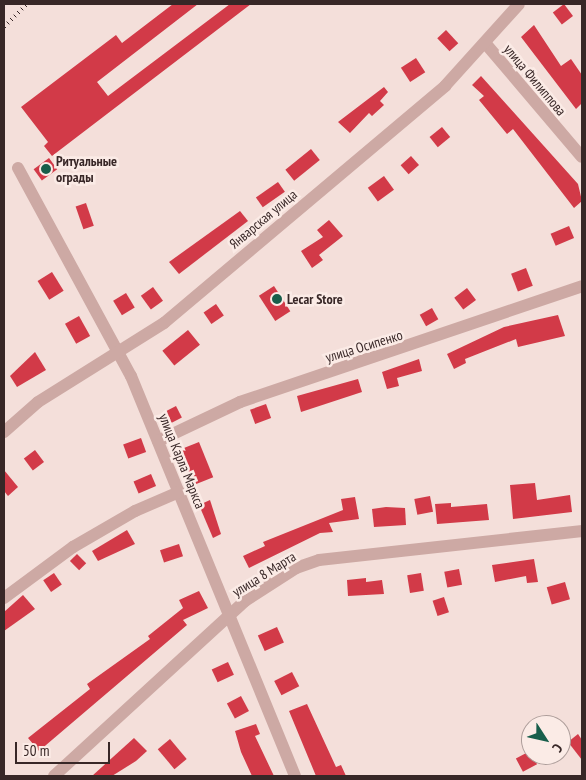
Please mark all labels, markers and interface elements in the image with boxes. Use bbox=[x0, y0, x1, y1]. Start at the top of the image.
street label: улица Филиппова bbox=[500, 41, 570, 119]
place label: Ритуальные ограды bbox=[56, 153, 117, 186]
marker: Ритуальные ограды bbox=[40, 163, 52, 175]
street label: Январская улица bbox=[226, 186, 300, 252]
place label: Lecar Store bbox=[287, 291, 343, 307]
marker: Lecar Store bbox=[271, 293, 283, 305]
street label: улица Осипенко bbox=[323, 326, 405, 366]
street label: улица Карла Маркса bbox=[155, 411, 209, 511]
street label: улица 8 Марта bbox=[229, 548, 299, 600]
north arrow bbox=[521, 715, 571, 765]
scale bar bbox=[18, 732, 112, 764]
text: С bbox=[548, 740, 567, 756]
text: 50 m bbox=[23, 741, 49, 760]

